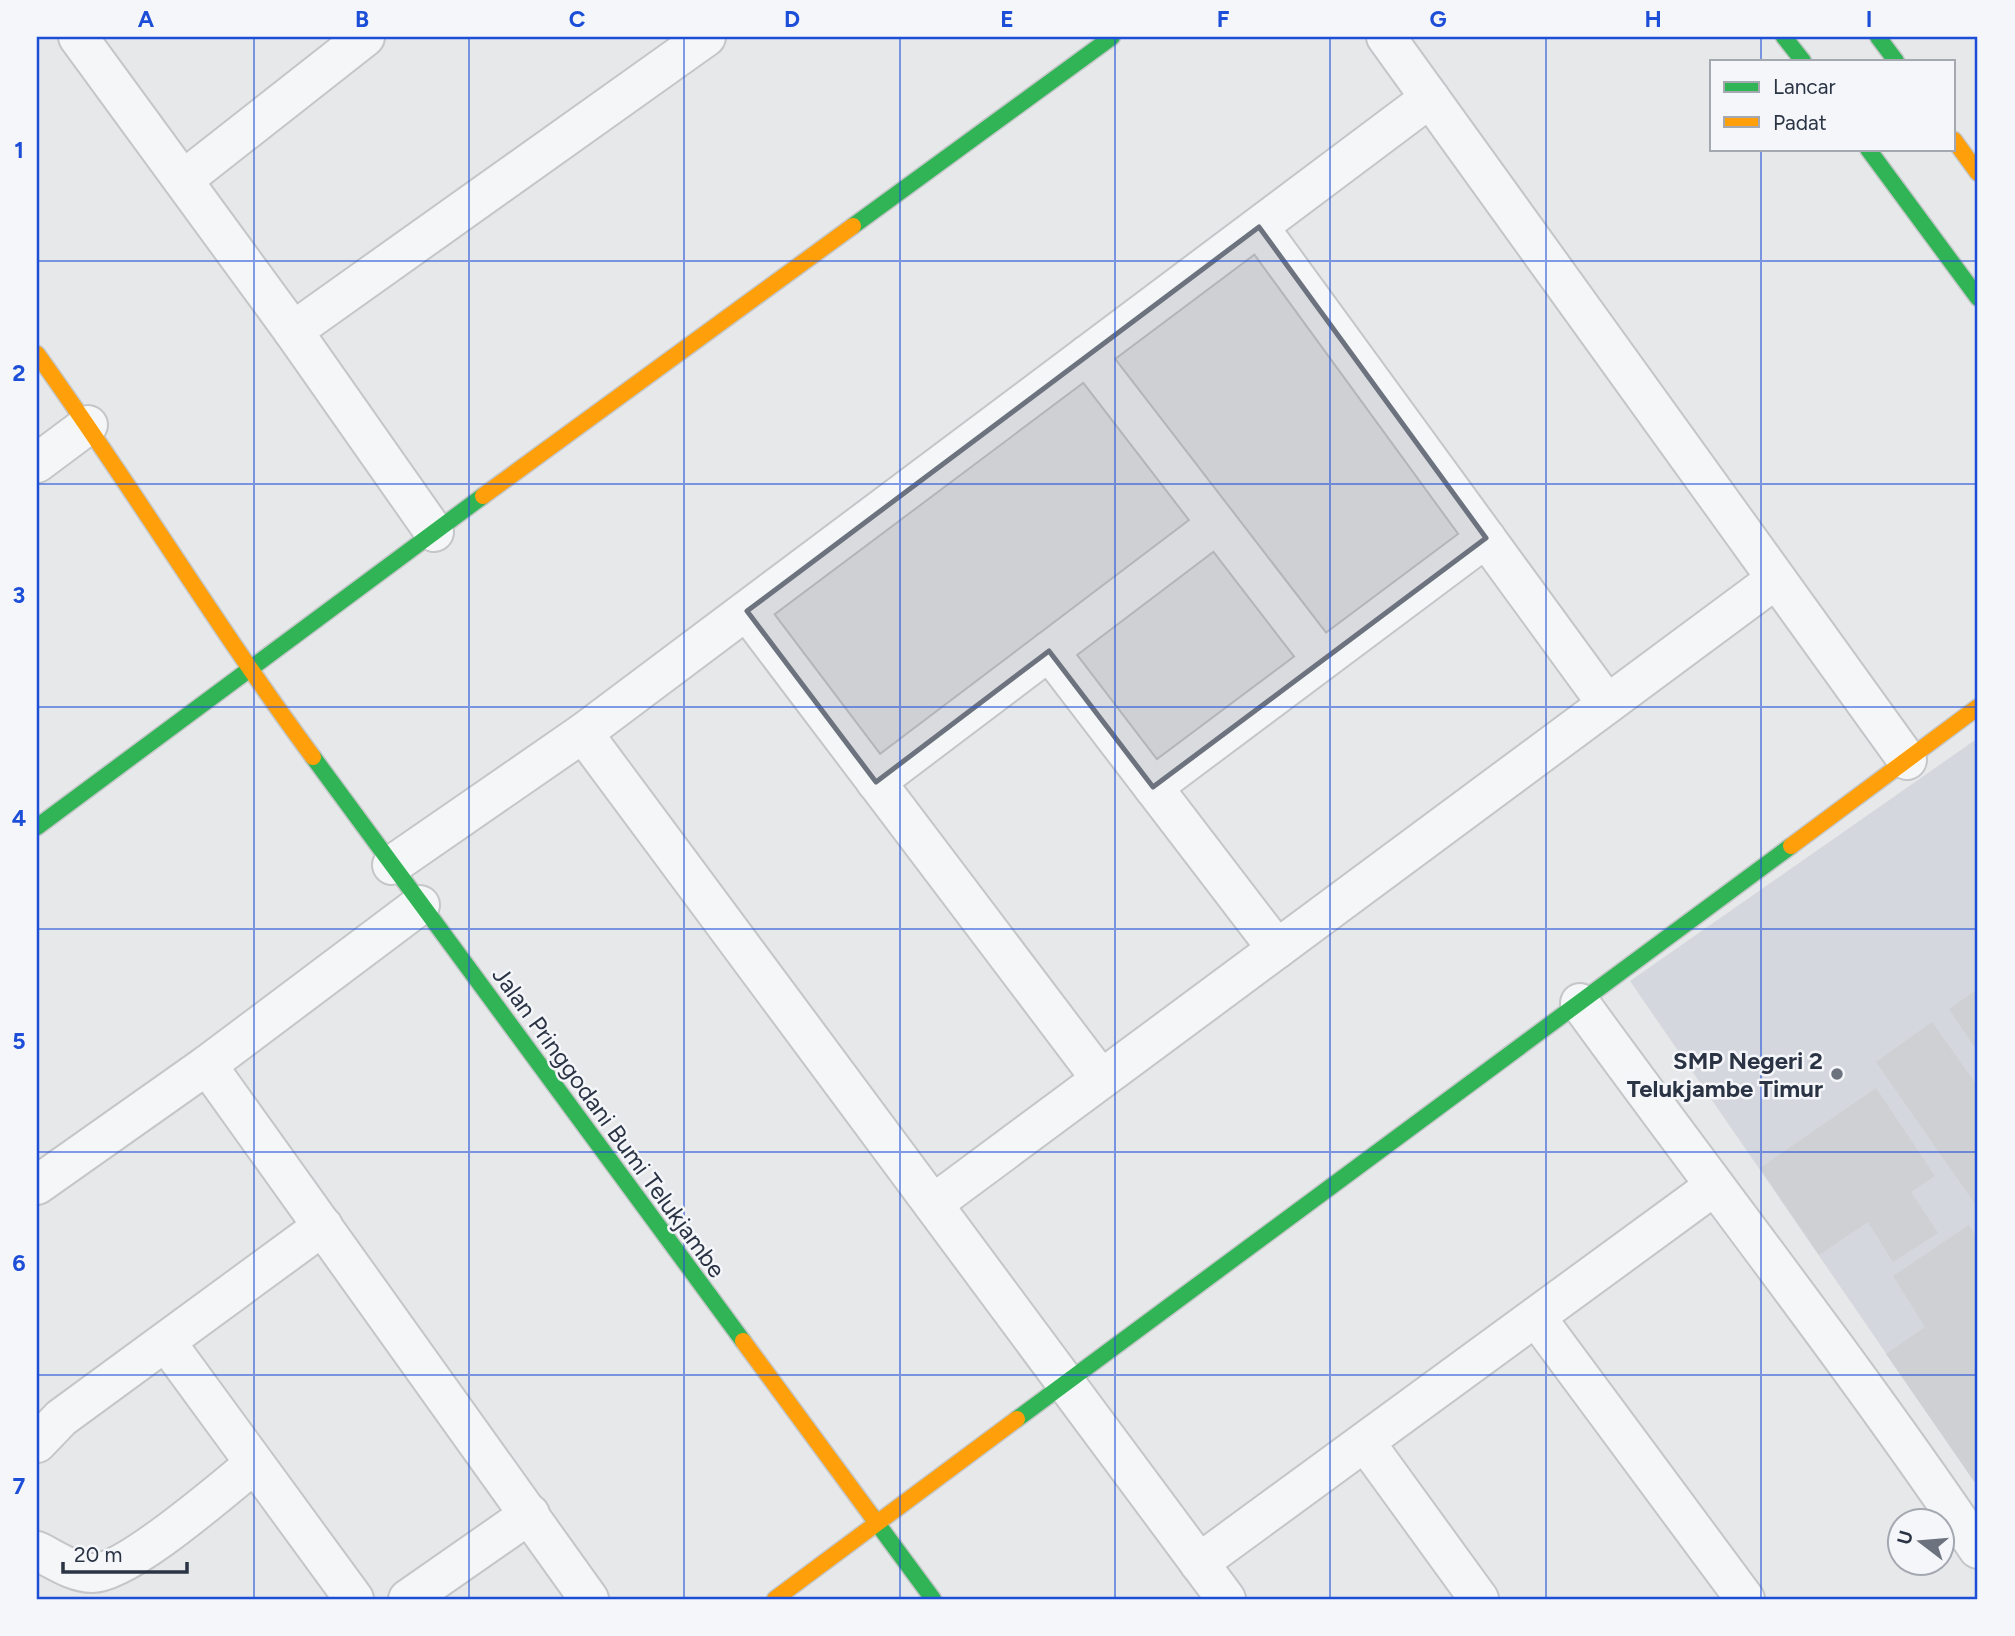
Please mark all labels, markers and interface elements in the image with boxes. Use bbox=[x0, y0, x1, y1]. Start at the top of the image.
text: A bbox=[138, 5, 155, 33]
text: B bbox=[355, 5, 369, 33]
text: C bbox=[569, 5, 586, 33]
text: D bbox=[784, 5, 800, 33]
text: E bbox=[1000, 5, 1014, 33]
text: F bbox=[1217, 5, 1230, 33]
text: G bbox=[1429, 5, 1447, 33]
text: H bbox=[1644, 5, 1662, 33]
text: I bbox=[1866, 5, 1872, 33]
legend bbox=[1710, 60, 1955, 150]
text: Lancar bbox=[1773, 74, 1836, 99]
text: Padat bbox=[1773, 110, 1827, 135]
text: 1 bbox=[14, 136, 24, 164]
text: 2 bbox=[12, 359, 26, 387]
text: 3 bbox=[13, 581, 25, 609]
text: 4 bbox=[12, 804, 26, 832]
street label: Jalan Pringgodani Bumi Telukjambe bbox=[486, 961, 732, 1283]
text: 5 bbox=[12, 1027, 26, 1055]
place label: SMP Negeri 2 Telukjambe Timur bbox=[1627, 1046, 1823, 1103]
marker: SMP Negeri 2 Telukjambe Timur bbox=[1829, 1066, 1845, 1082]
text: 6 bbox=[12, 1249, 26, 1277]
text: 7 bbox=[13, 1472, 26, 1500]
north arrow bbox=[1885, 1506, 1955, 1576]
text: U bbox=[1892, 1528, 1918, 1547]
scale bar bbox=[63, 1531, 187, 1575]
text: 20 m bbox=[74, 1542, 122, 1567]

